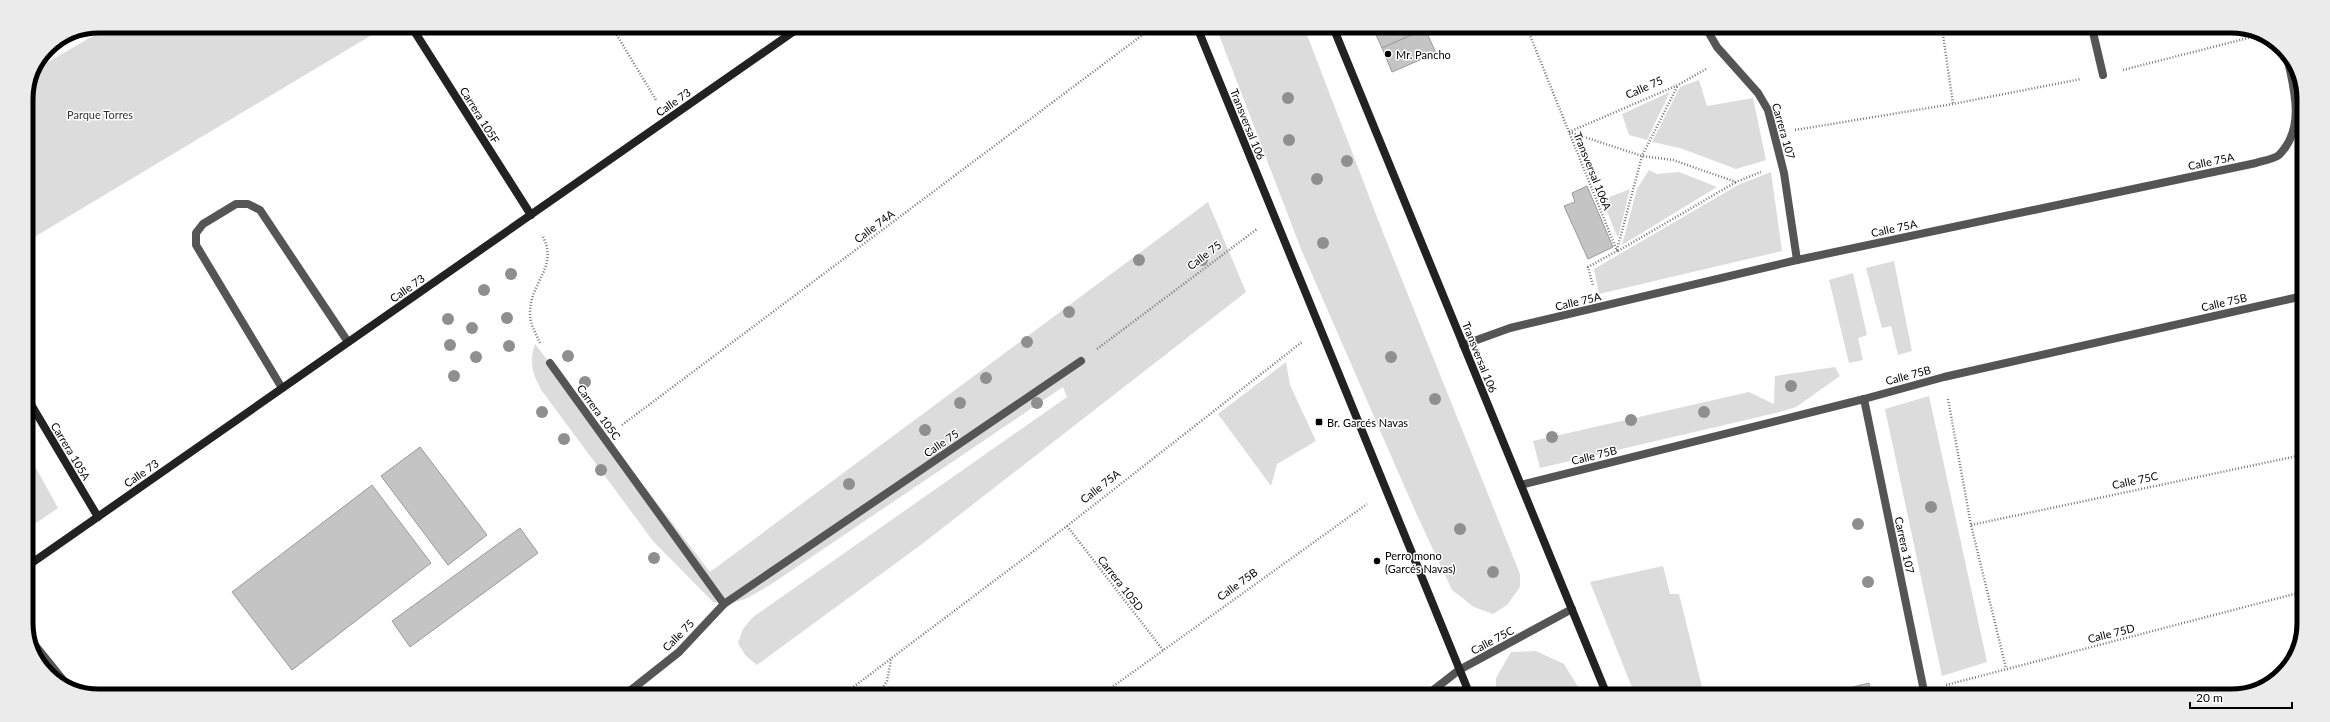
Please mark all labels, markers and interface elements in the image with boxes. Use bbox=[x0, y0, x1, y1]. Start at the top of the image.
place label: Mr. Pancho bbox=[1396, 48, 1451, 61]
marker: Mr. Pancho bbox=[1383, 49, 1393, 59]
street label: Calle 75 bbox=[1623, 73, 1665, 101]
street label: Carrera 105F bbox=[458, 84, 502, 146]
street label: Calle 73 bbox=[653, 85, 693, 119]
street label: Transversal 106 bbox=[1228, 87, 1268, 161]
street label: Carrera 107 bbox=[1770, 101, 1798, 161]
park label: Parque Torres bbox=[67, 108, 133, 121]
street label: Transversal 106A bbox=[1571, 130, 1615, 212]
street label: Calle 75A bbox=[2187, 150, 2236, 172]
street label: Calle 74A bbox=[851, 206, 897, 245]
street label: Calle 75A bbox=[1870, 217, 1919, 239]
street label: Calle 75 bbox=[1184, 238, 1224, 272]
street label: Calle 73 bbox=[387, 271, 427, 305]
street label: Calle 75A bbox=[1554, 289, 1603, 313]
street label: Calle 75B bbox=[2200, 290, 2248, 314]
street label: Transversal 106 bbox=[1460, 320, 1500, 394]
street label: Calle 75B bbox=[1884, 363, 1932, 387]
street label: Carrera 105C bbox=[575, 382, 624, 443]
place label: Br. Garcés Navas bbox=[1327, 416, 1408, 429]
marker: Br. Garcés Navas bbox=[1314, 417, 1324, 427]
street label: Carrera 105A bbox=[49, 420, 94, 483]
street label: Calle 75 bbox=[921, 427, 961, 459]
street label: Calle 75B bbox=[1570, 443, 1618, 467]
street label: Calle 73 bbox=[121, 456, 161, 490]
street label: Calle 75A bbox=[1078, 466, 1123, 506]
street label: Calle 75C bbox=[2111, 469, 2160, 491]
street label: Carrera 107 bbox=[1893, 515, 1917, 575]
place label: Perro mono (Garcés Navas) bbox=[1385, 549, 1456, 575]
street label: Carrera 105D bbox=[1096, 553, 1146, 613]
marker: Perro mono (Garcés Navas) bbox=[1372, 556, 1382, 566]
street label: Calle 75B bbox=[1214, 565, 1260, 603]
street label: Calle 75 bbox=[659, 616, 697, 654]
street label: Calle 75D bbox=[2086, 621, 2136, 645]
street label: Calle 75C bbox=[1468, 623, 1516, 657]
scale bar bbox=[2190, 684, 2292, 710]
text: 20 m bbox=[2196, 690, 2223, 705]

